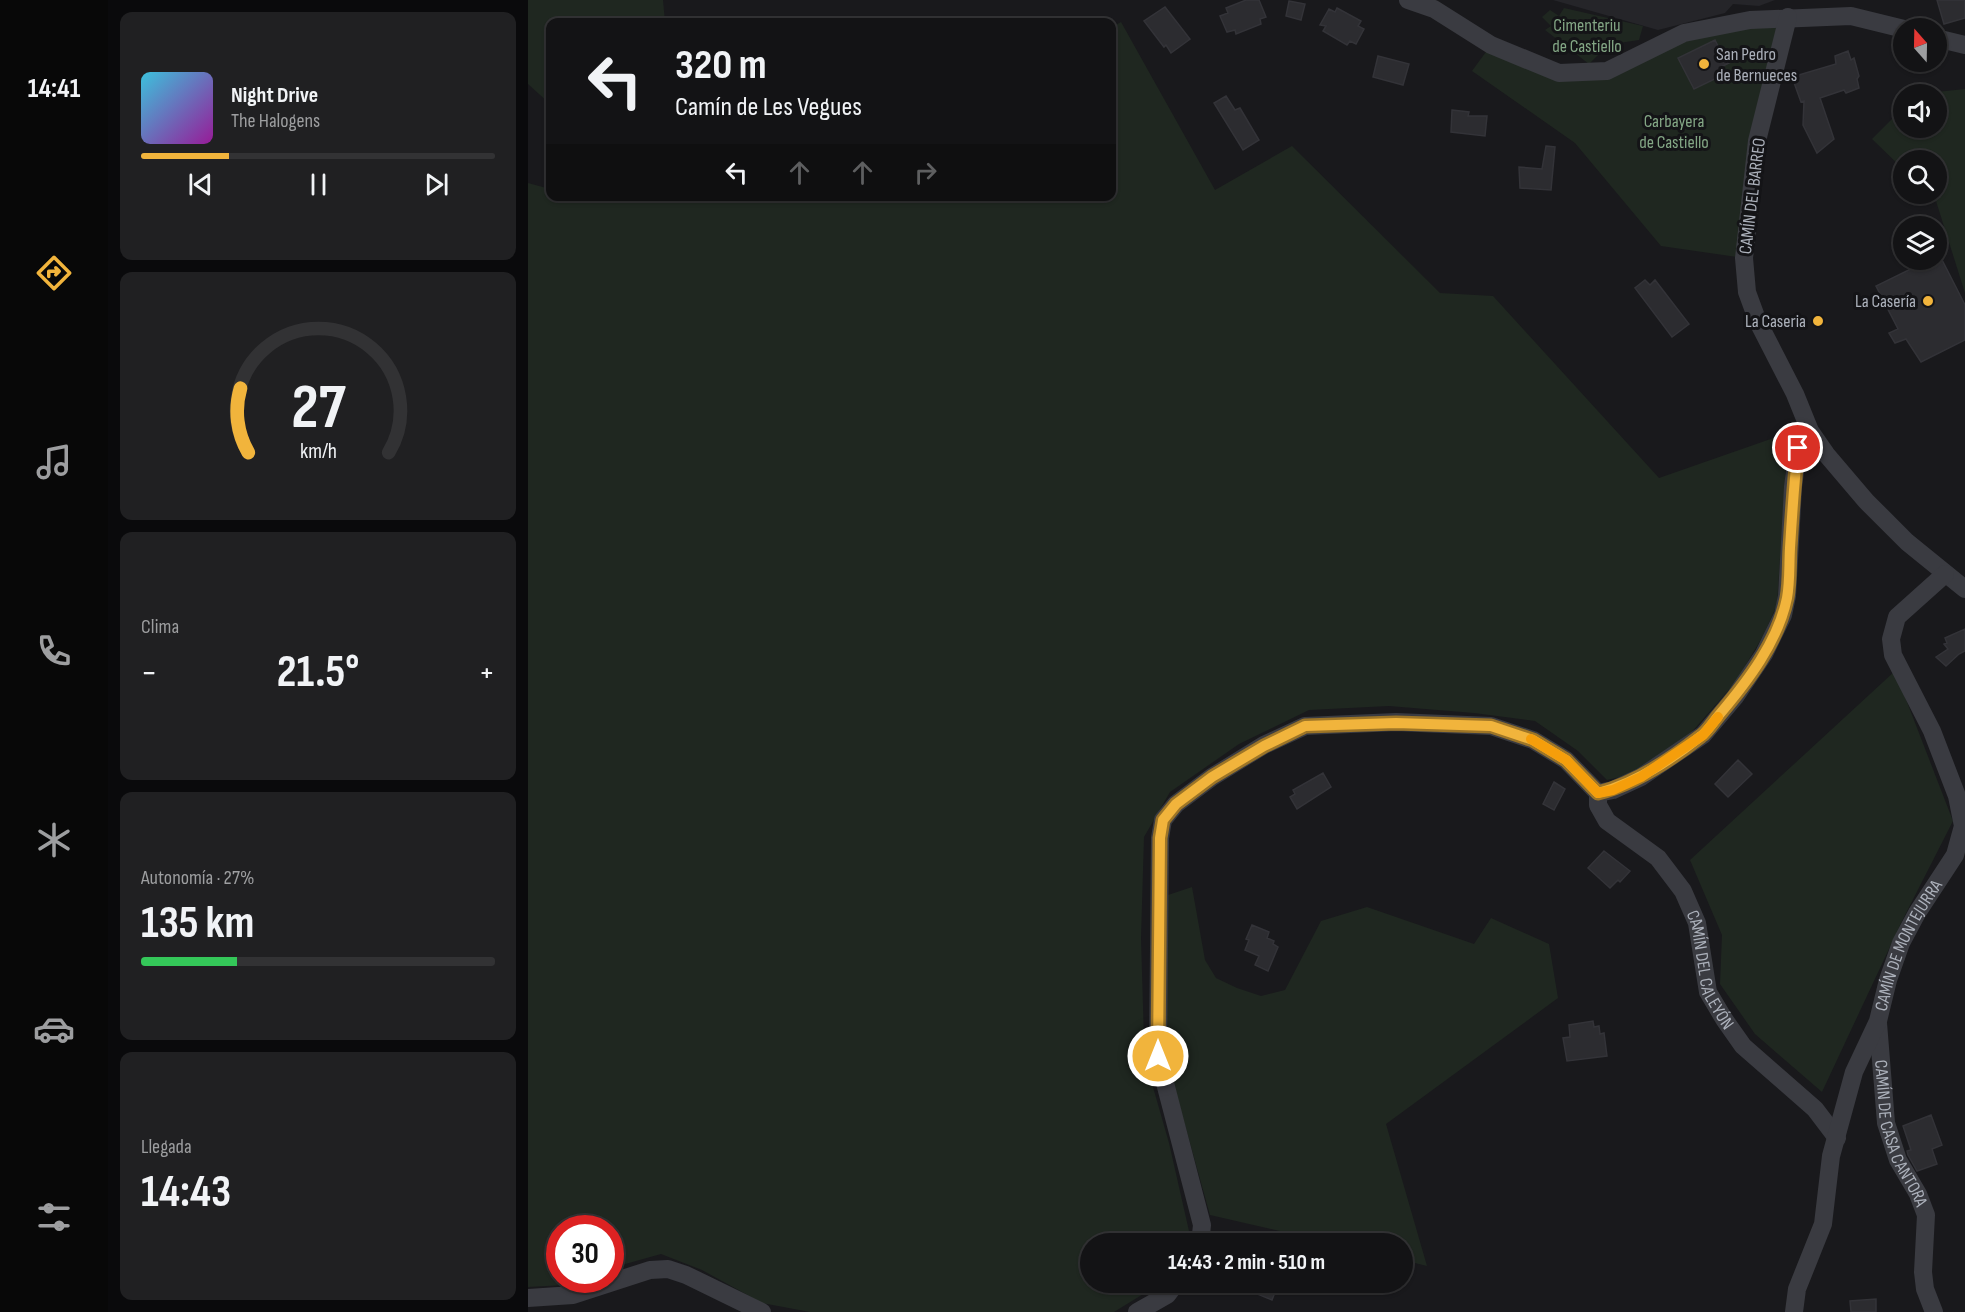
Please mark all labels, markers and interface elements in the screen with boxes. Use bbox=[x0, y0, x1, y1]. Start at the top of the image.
park label: Cimenteriu de Castiello bbox=[1552, 15, 1622, 57]
north arrow bbox=[1893, 18, 1947, 72]
map controls bbox=[1893, 18, 1947, 270]
text: 320 m bbox=[675, 40, 767, 91]
icon: left bbox=[576, 42, 654, 120]
place label: San Pedro de Bernueces bbox=[1716, 44, 1797, 86]
marker: San Pedro de Bernueces bbox=[1697, 57, 1711, 71]
text: 14:41 bbox=[28, 73, 80, 105]
text: Night Drive bbox=[231, 82, 318, 109]
button: sound bbox=[1893, 84, 1947, 138]
text: Camín de Les Vegues bbox=[675, 91, 862, 123]
text: The Halogens bbox=[231, 109, 320, 133]
park label: Carbayera de Castiello bbox=[1639, 111, 1709, 153]
street label: CAMÍN DEL BARREO bbox=[1735, 137, 1770, 255]
button: search bbox=[1893, 150, 1947, 204]
icon: left bbox=[720, 156, 753, 189]
icon: ahead bbox=[783, 156, 816, 189]
icon: ahead bbox=[846, 156, 879, 189]
icon: right bbox=[909, 156, 942, 189]
icon: previous bbox=[184, 168, 217, 201]
icon: pause bbox=[302, 168, 335, 201]
icon: next bbox=[420, 168, 453, 201]
button: layers bbox=[1893, 216, 1947, 270]
icon: directions bbox=[33, 252, 75, 294]
place label: La Casería bbox=[1855, 291, 1916, 312]
marker: La Casería bbox=[1921, 294, 1935, 308]
place label: La Caseria bbox=[1745, 311, 1806, 332]
marker: La Caseria bbox=[1811, 314, 1825, 328]
text: 27 bbox=[291, 371, 346, 446]
pin bbox=[1772, 422, 1823, 473]
icon: arrive bbox=[1781, 431, 1814, 464]
text: km/h bbox=[299, 439, 337, 464]
icon: music bbox=[33, 441, 75, 483]
text: Clima bbox=[141, 615, 179, 639]
icon: phone bbox=[33, 630, 75, 672]
text: 21.5° bbox=[277, 645, 359, 700]
text: − bbox=[141, 653, 157, 693]
text: + bbox=[479, 653, 495, 693]
icon: climate bbox=[33, 819, 75, 861]
text: Autonomía · 27% bbox=[141, 866, 254, 890]
street label: CAMÍN DE MONTEJURRA bbox=[1871, 876, 1947, 1013]
text: 135 km bbox=[141, 896, 254, 951]
street label: CAMÍN DEL CALEYÓN bbox=[1682, 907, 1738, 1034]
icon: car bbox=[33, 1008, 75, 1050]
position arrow bbox=[1126, 1024, 1190, 1088]
street label: CAMÍN DE CASA CANTORA bbox=[1870, 1059, 1932, 1210]
text: Llegada bbox=[141, 1135, 192, 1159]
text: 14:43 bbox=[141, 1165, 231, 1220]
icon: filters bbox=[33, 1196, 75, 1238]
speed limit sign: 30 bbox=[546, 1215, 624, 1293]
text: 14:43 · 2 min · 510 m bbox=[1168, 1249, 1325, 1276]

